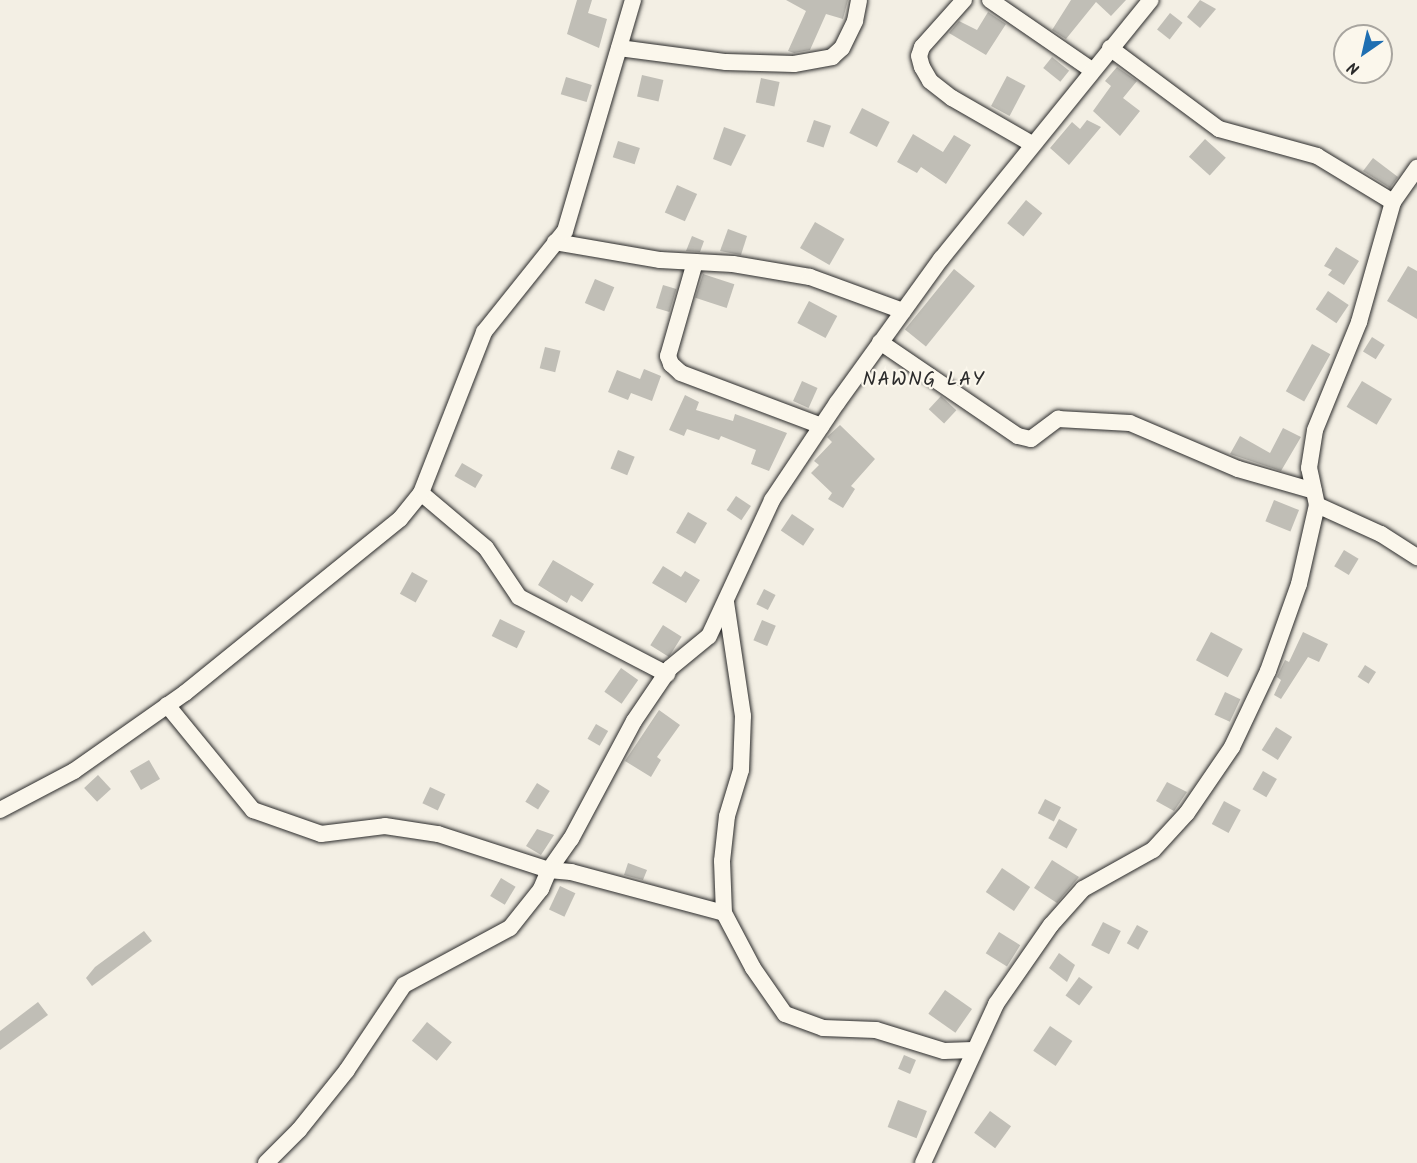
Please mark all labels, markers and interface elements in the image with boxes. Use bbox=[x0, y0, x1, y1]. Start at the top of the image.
north arrow bbox=[1333, 24, 1393, 84]
text: N bbox=[1343, 54, 1365, 81]
district label: NAWNG LAY bbox=[862, 368, 986, 392]

